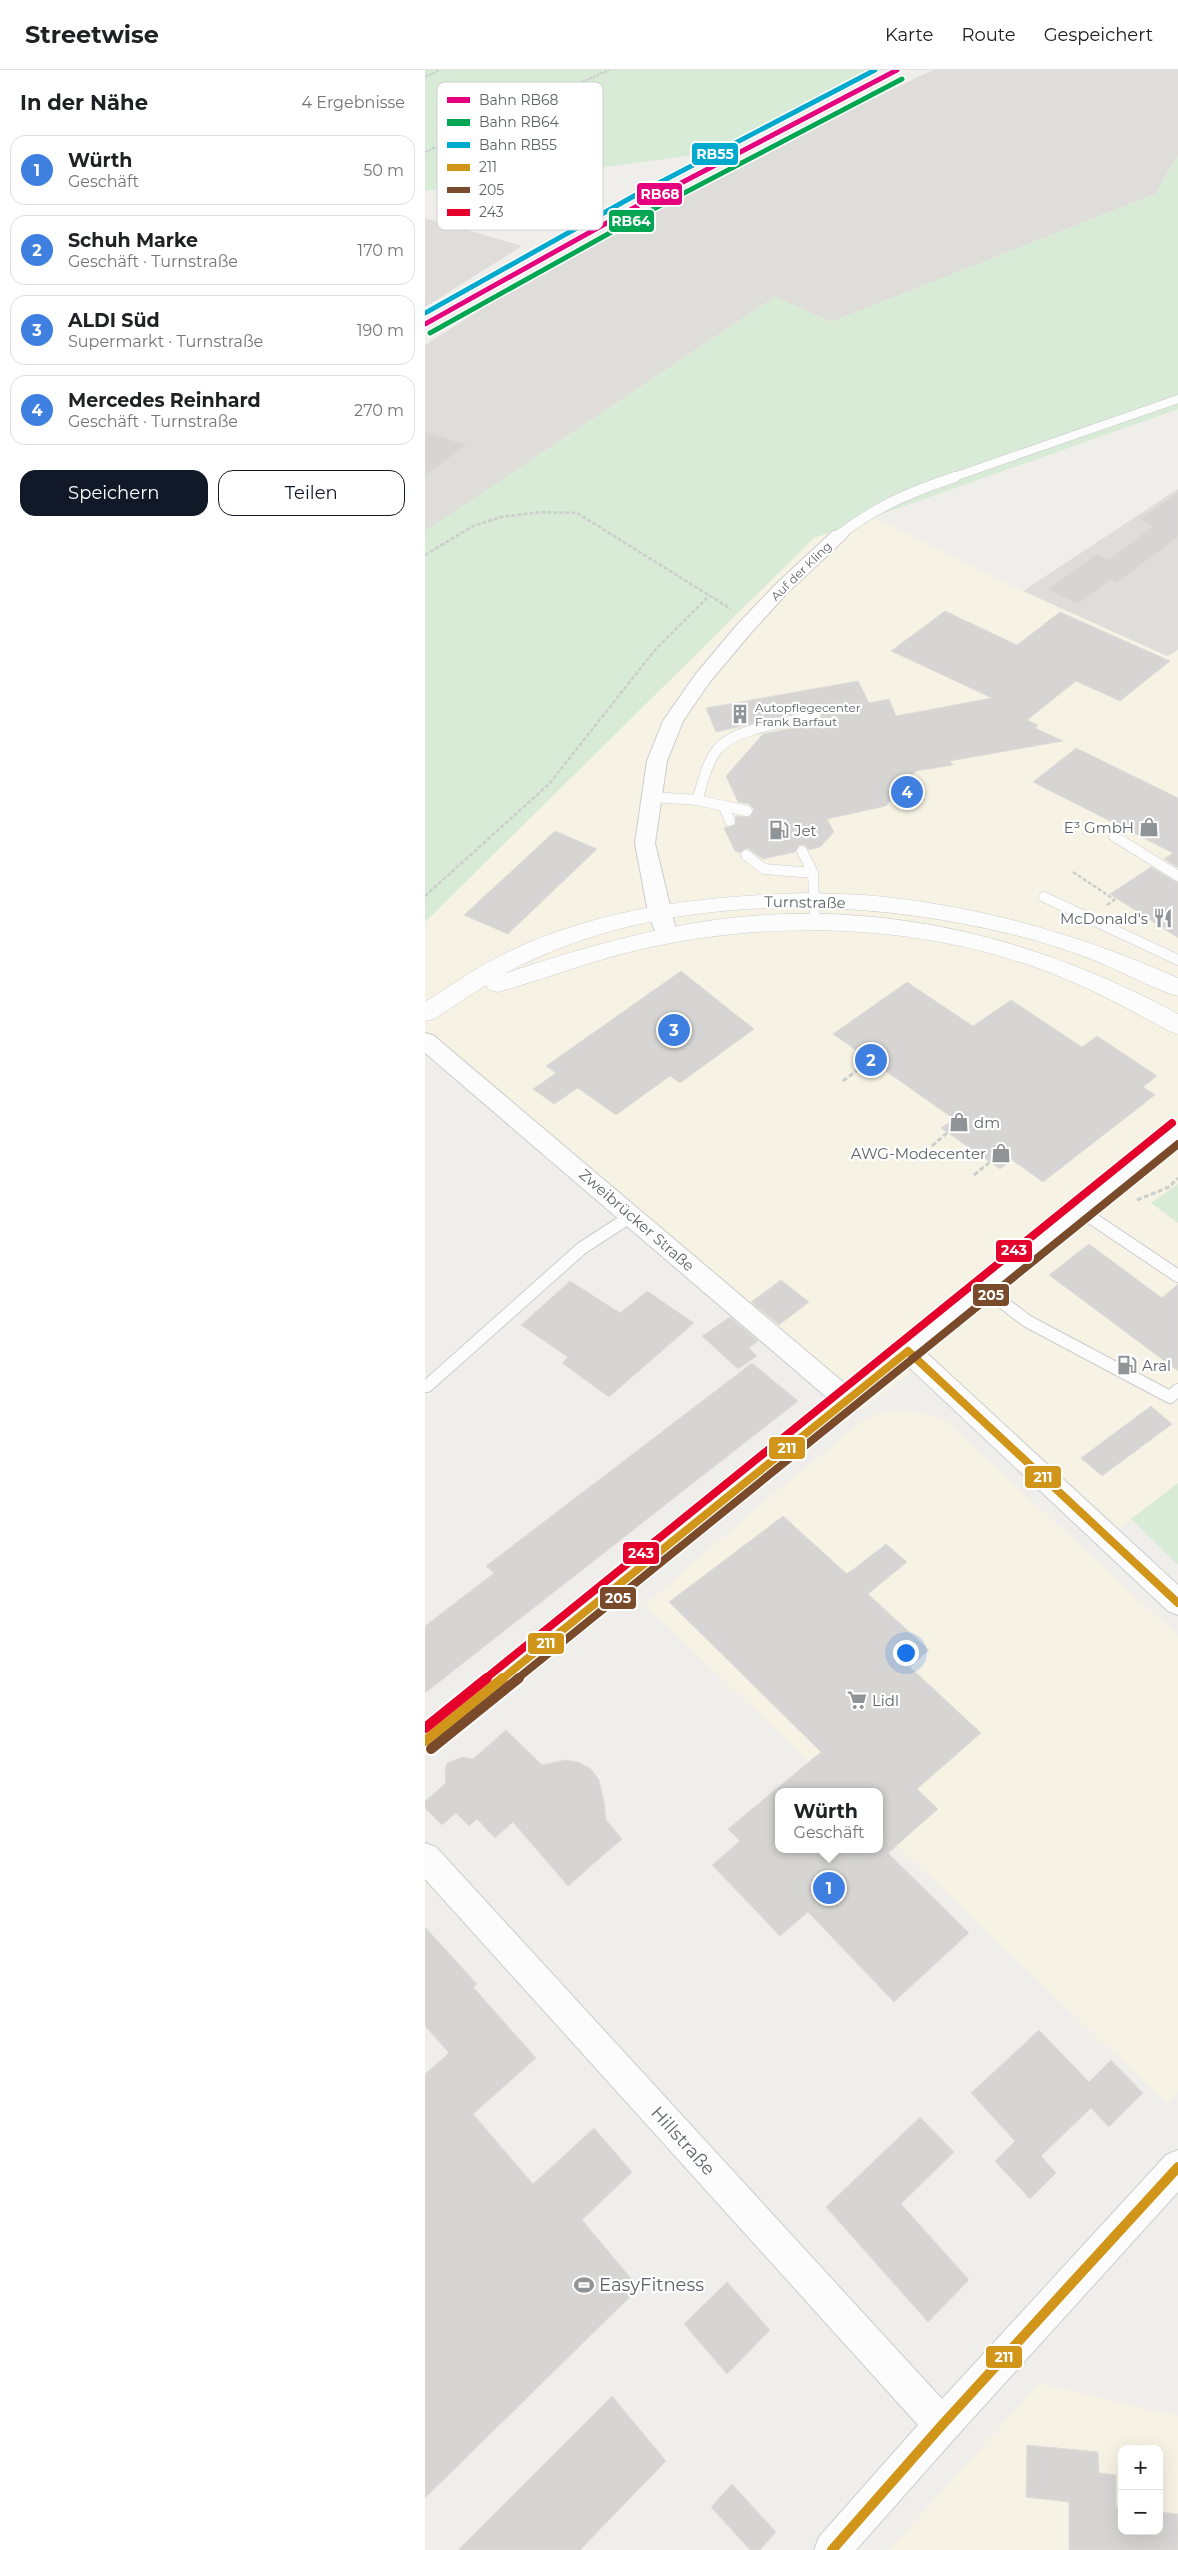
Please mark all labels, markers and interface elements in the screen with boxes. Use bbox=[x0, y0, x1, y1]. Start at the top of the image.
text: Streetwise bbox=[25, 20, 159, 49]
text: Karte bbox=[885, 24, 933, 46]
text: Route bbox=[961, 24, 1016, 46]
text: Gespeichert bbox=[1044, 24, 1153, 46]
legend bbox=[437, 82, 603, 230]
text: In der Nähe bbox=[20, 90, 148, 115]
text: Bahn RB68 bbox=[479, 91, 559, 109]
text: 4 Ergebnisse bbox=[301, 93, 405, 112]
text: Bahn RB64 bbox=[479, 113, 560, 131]
text: Bahn RB55 bbox=[479, 136, 557, 154]
line badge: RB55 bbox=[691, 142, 739, 166]
text: RB55 bbox=[696, 145, 734, 163]
text: Würth bbox=[68, 149, 132, 172]
text: 211 bbox=[479, 158, 497, 176]
text: 1 bbox=[34, 161, 40, 180]
text: 50 m bbox=[363, 161, 404, 180]
text: Geschäft bbox=[68, 172, 139, 191]
text: 205 bbox=[479, 181, 504, 199]
line badge: RB68 bbox=[636, 182, 683, 206]
text: RB68 bbox=[640, 185, 680, 203]
text: 243 bbox=[479, 203, 504, 221]
line badge: RB64 bbox=[608, 209, 655, 233]
text: RB64 bbox=[611, 212, 651, 230]
text: Schuh Marke bbox=[68, 229, 198, 252]
text: 2 bbox=[32, 241, 42, 260]
text: 170 m bbox=[357, 241, 404, 260]
text: Geschäft · Turnstraße bbox=[68, 252, 238, 271]
text: ALDI Süd bbox=[68, 309, 160, 332]
text: 3 bbox=[32, 321, 42, 340]
text: 190 m bbox=[357, 321, 404, 340]
text: Supermarkt · Turnstraße bbox=[68, 332, 263, 351]
text: Mercedes Reinhard bbox=[68, 389, 261, 412]
text: 4 bbox=[31, 401, 43, 420]
text: 270 m bbox=[354, 401, 404, 420]
text: Geschäft · Turnstraße bbox=[68, 412, 238, 431]
button: Speichern bbox=[20, 470, 208, 516]
button: Teilen bbox=[218, 470, 405, 516]
street label: Auf der Kling bbox=[768, 538, 834, 604]
place label: Autopflegecenter Frank Barfaut bbox=[755, 700, 861, 729]
building icon: Autopflegecenter Frank Barfaut bbox=[729, 703, 751, 725]
pin: 4 bbox=[891, 773, 923, 811]
shop icon: E³ GmbH bbox=[1138, 816, 1160, 838]
place label: E³ GmbH bbox=[1064, 818, 1134, 837]
fuel station icon: Jet bbox=[768, 819, 790, 841]
place label: Jet bbox=[793, 821, 817, 840]
street label: Turnstraße bbox=[764, 892, 846, 912]
restaurant icon: McDonald's bbox=[1152, 907, 1174, 929]
place label: McDonald's bbox=[1060, 909, 1148, 928]
pin: 3 bbox=[658, 1011, 690, 1049]
pin: 2 bbox=[855, 1041, 887, 1079]
shop icon: dm bbox=[948, 1111, 970, 1133]
place label: dm bbox=[974, 1113, 1000, 1132]
shop icon: AWG-Modecenter bbox=[990, 1142, 1012, 1164]
place label: AWG-Modecenter bbox=[851, 1144, 986, 1163]
street label: Zweibrücker Straße bbox=[575, 1165, 699, 1275]
line badge: 243 bbox=[995, 1239, 1033, 1263]
text: 243 bbox=[1001, 1241, 1027, 1259]
line badge: 205 bbox=[972, 1283, 1010, 1307]
text: 205 bbox=[978, 1286, 1004, 1304]
fuel station icon: Aral bbox=[1116, 1354, 1138, 1376]
place label: Aral bbox=[1142, 1356, 1171, 1375]
line badge: 211 bbox=[768, 1436, 806, 1460]
text: 211 bbox=[777, 1439, 797, 1457]
line badge: 211 bbox=[1024, 1465, 1062, 1489]
text: 211 bbox=[1033, 1468, 1053, 1486]
line badge: 243 bbox=[622, 1541, 660, 1565]
text: 243 bbox=[628, 1544, 654, 1562]
line badge: 205 bbox=[599, 1586, 637, 1610]
text: 205 bbox=[605, 1589, 631, 1607]
line badge: 211 bbox=[527, 1632, 565, 1655]
text: 211 bbox=[536, 1634, 556, 1652]
your location bbox=[893, 1640, 919, 1666]
supermarket icon: Lidl bbox=[846, 1689, 868, 1711]
place label: Lidl bbox=[872, 1691, 899, 1710]
popup bbox=[775, 1788, 883, 1853]
text: Würth bbox=[794, 1800, 858, 1823]
text: Geschäft bbox=[794, 1823, 864, 1842]
pin: 1 bbox=[813, 1869, 845, 1907]
street label: Hillstraße bbox=[646, 2102, 720, 2180]
sports icon: EasyFitness bbox=[573, 2274, 595, 2296]
place label: EasyFitness bbox=[599, 2274, 704, 2296]
line badge: 211 bbox=[985, 2345, 1023, 2369]
text: 211 bbox=[994, 2348, 1014, 2366]
map controls bbox=[1118, 2445, 1163, 2535]
button: + bbox=[1118, 2445, 1163, 2490]
button: − bbox=[1118, 2490, 1163, 2535]

